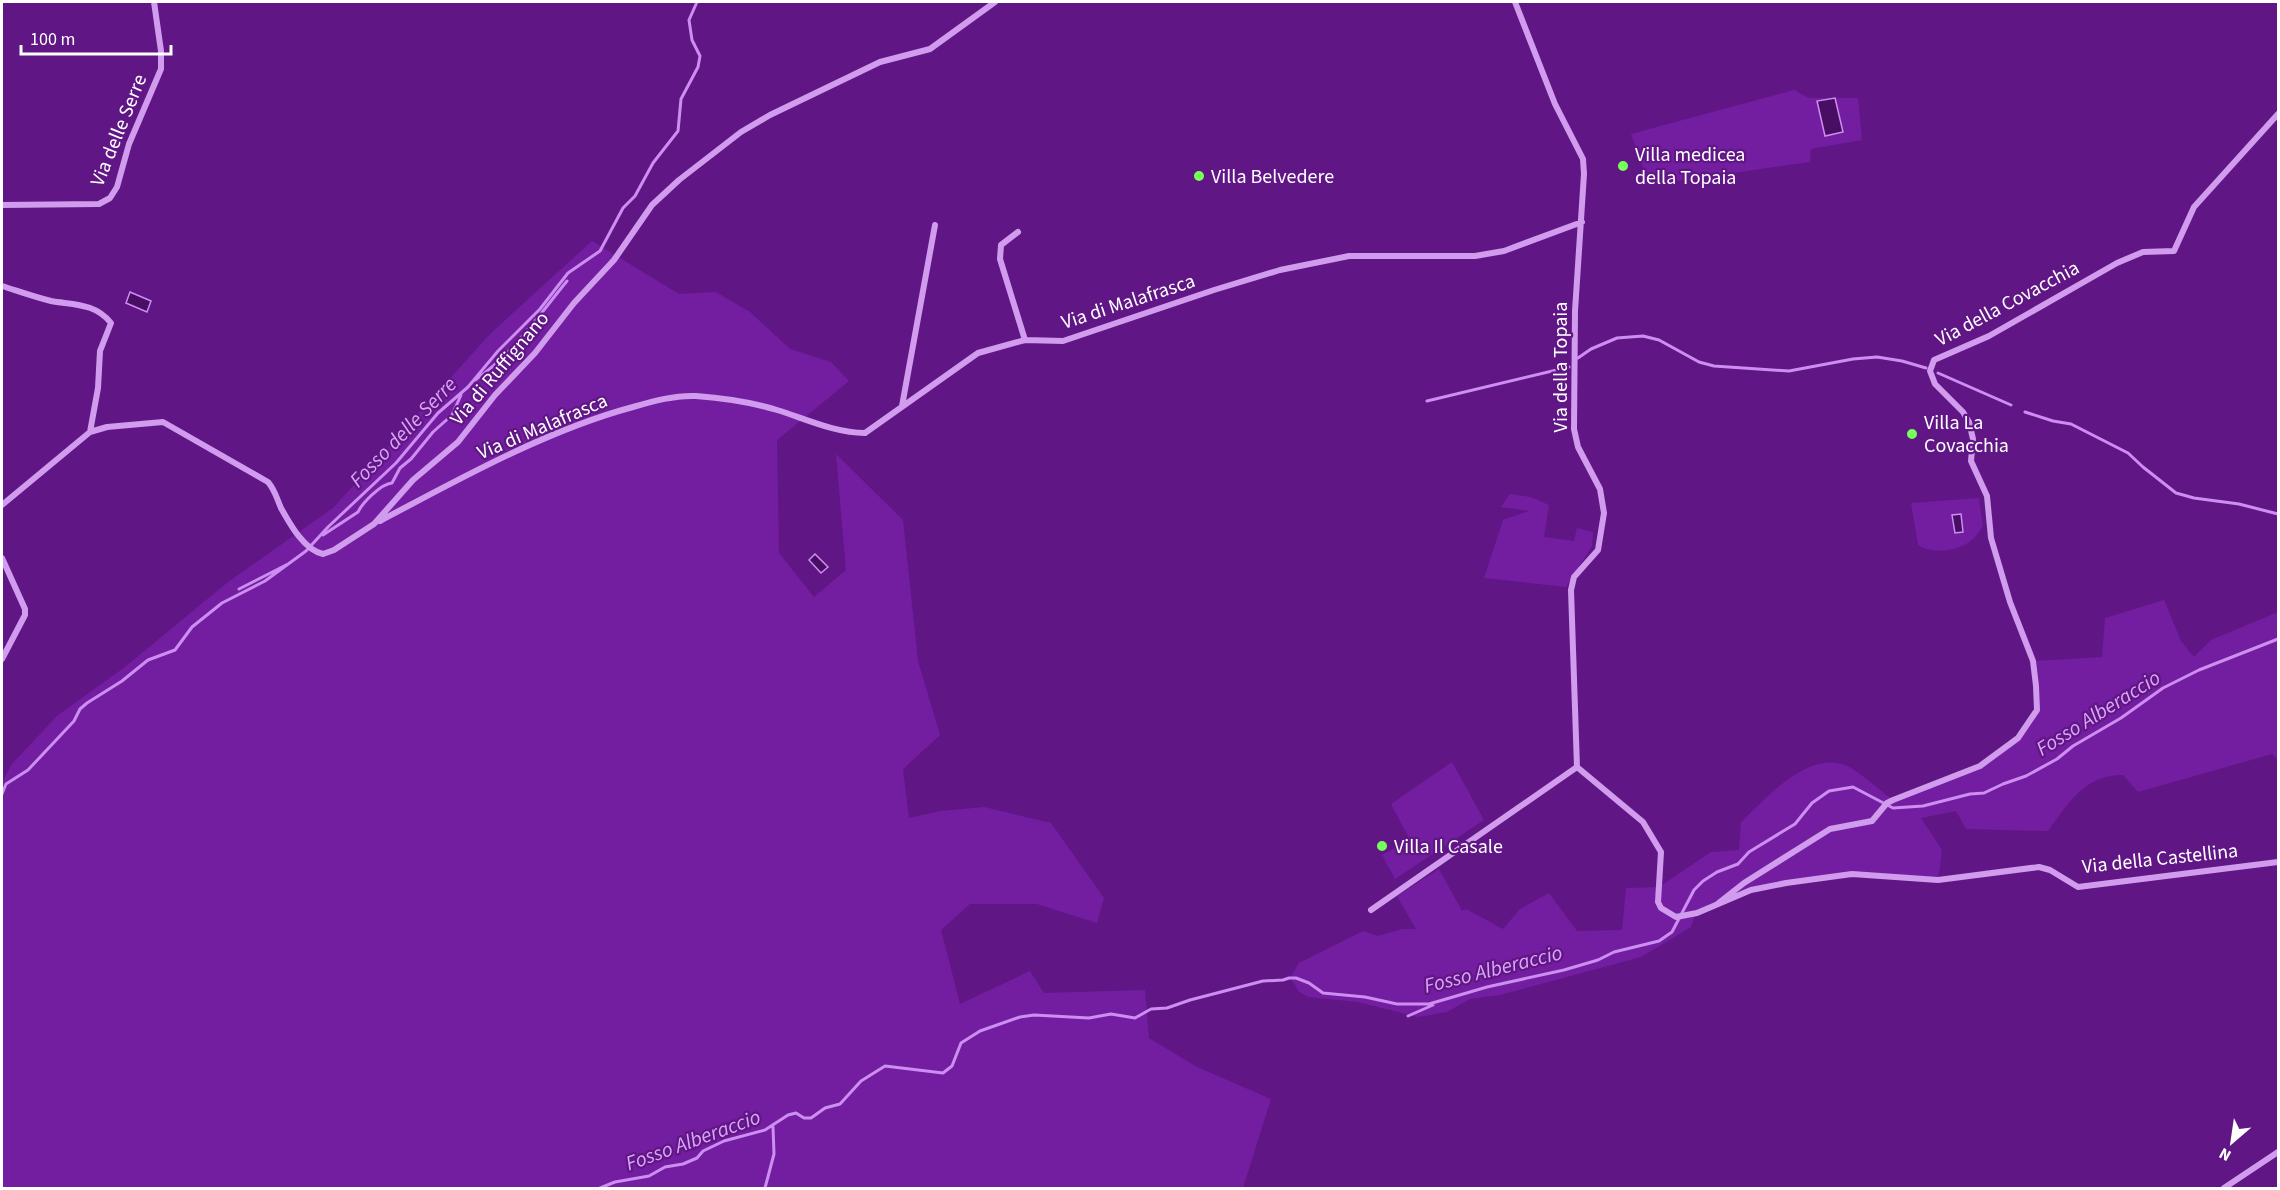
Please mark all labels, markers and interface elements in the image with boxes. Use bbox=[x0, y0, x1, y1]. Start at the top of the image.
scale bar bbox=[21, 18, 171, 56]
text: 100 m bbox=[30, 27, 75, 52]
street label: Via delle Serre bbox=[84, 70, 154, 191]
place label: Villa medicea della Topaia bbox=[1635, 141, 1745, 192]
marker: Villa medicea della Topaia bbox=[1616, 159, 1630, 173]
place label: Villa Belvedere bbox=[1211, 163, 1334, 191]
marker: Villa Belvedere bbox=[1192, 169, 1206, 183]
street label: Via della Covacchia bbox=[1930, 254, 2084, 354]
street label: Via di Malafrasca bbox=[1058, 267, 1199, 337]
street label: Via della Topaia bbox=[1547, 302, 1575, 432]
street label: Via di Ruffignano bbox=[444, 306, 556, 432]
water label: Fosso delle Serre bbox=[342, 370, 464, 494]
street label: Via di Malafrasca bbox=[473, 387, 612, 467]
place label: Villa La Covacchia bbox=[1924, 409, 2009, 460]
marker: Villa La Covacchia bbox=[1905, 427, 1919, 441]
water label: Fosso Alberaccio bbox=[2030, 663, 2166, 763]
place label: Villa Il Casale bbox=[1394, 833, 1503, 861]
street label: Via della Castellina bbox=[2081, 837, 2239, 881]
marker: Villa Il Casale bbox=[1375, 839, 1389, 853]
water label: Fosso Alberaccio bbox=[1421, 937, 1565, 1001]
water label: Fosso Alberaccio bbox=[621, 1102, 765, 1178]
north arrow bbox=[2202, 1112, 2262, 1172]
text: N bbox=[2215, 1142, 2235, 1166]

